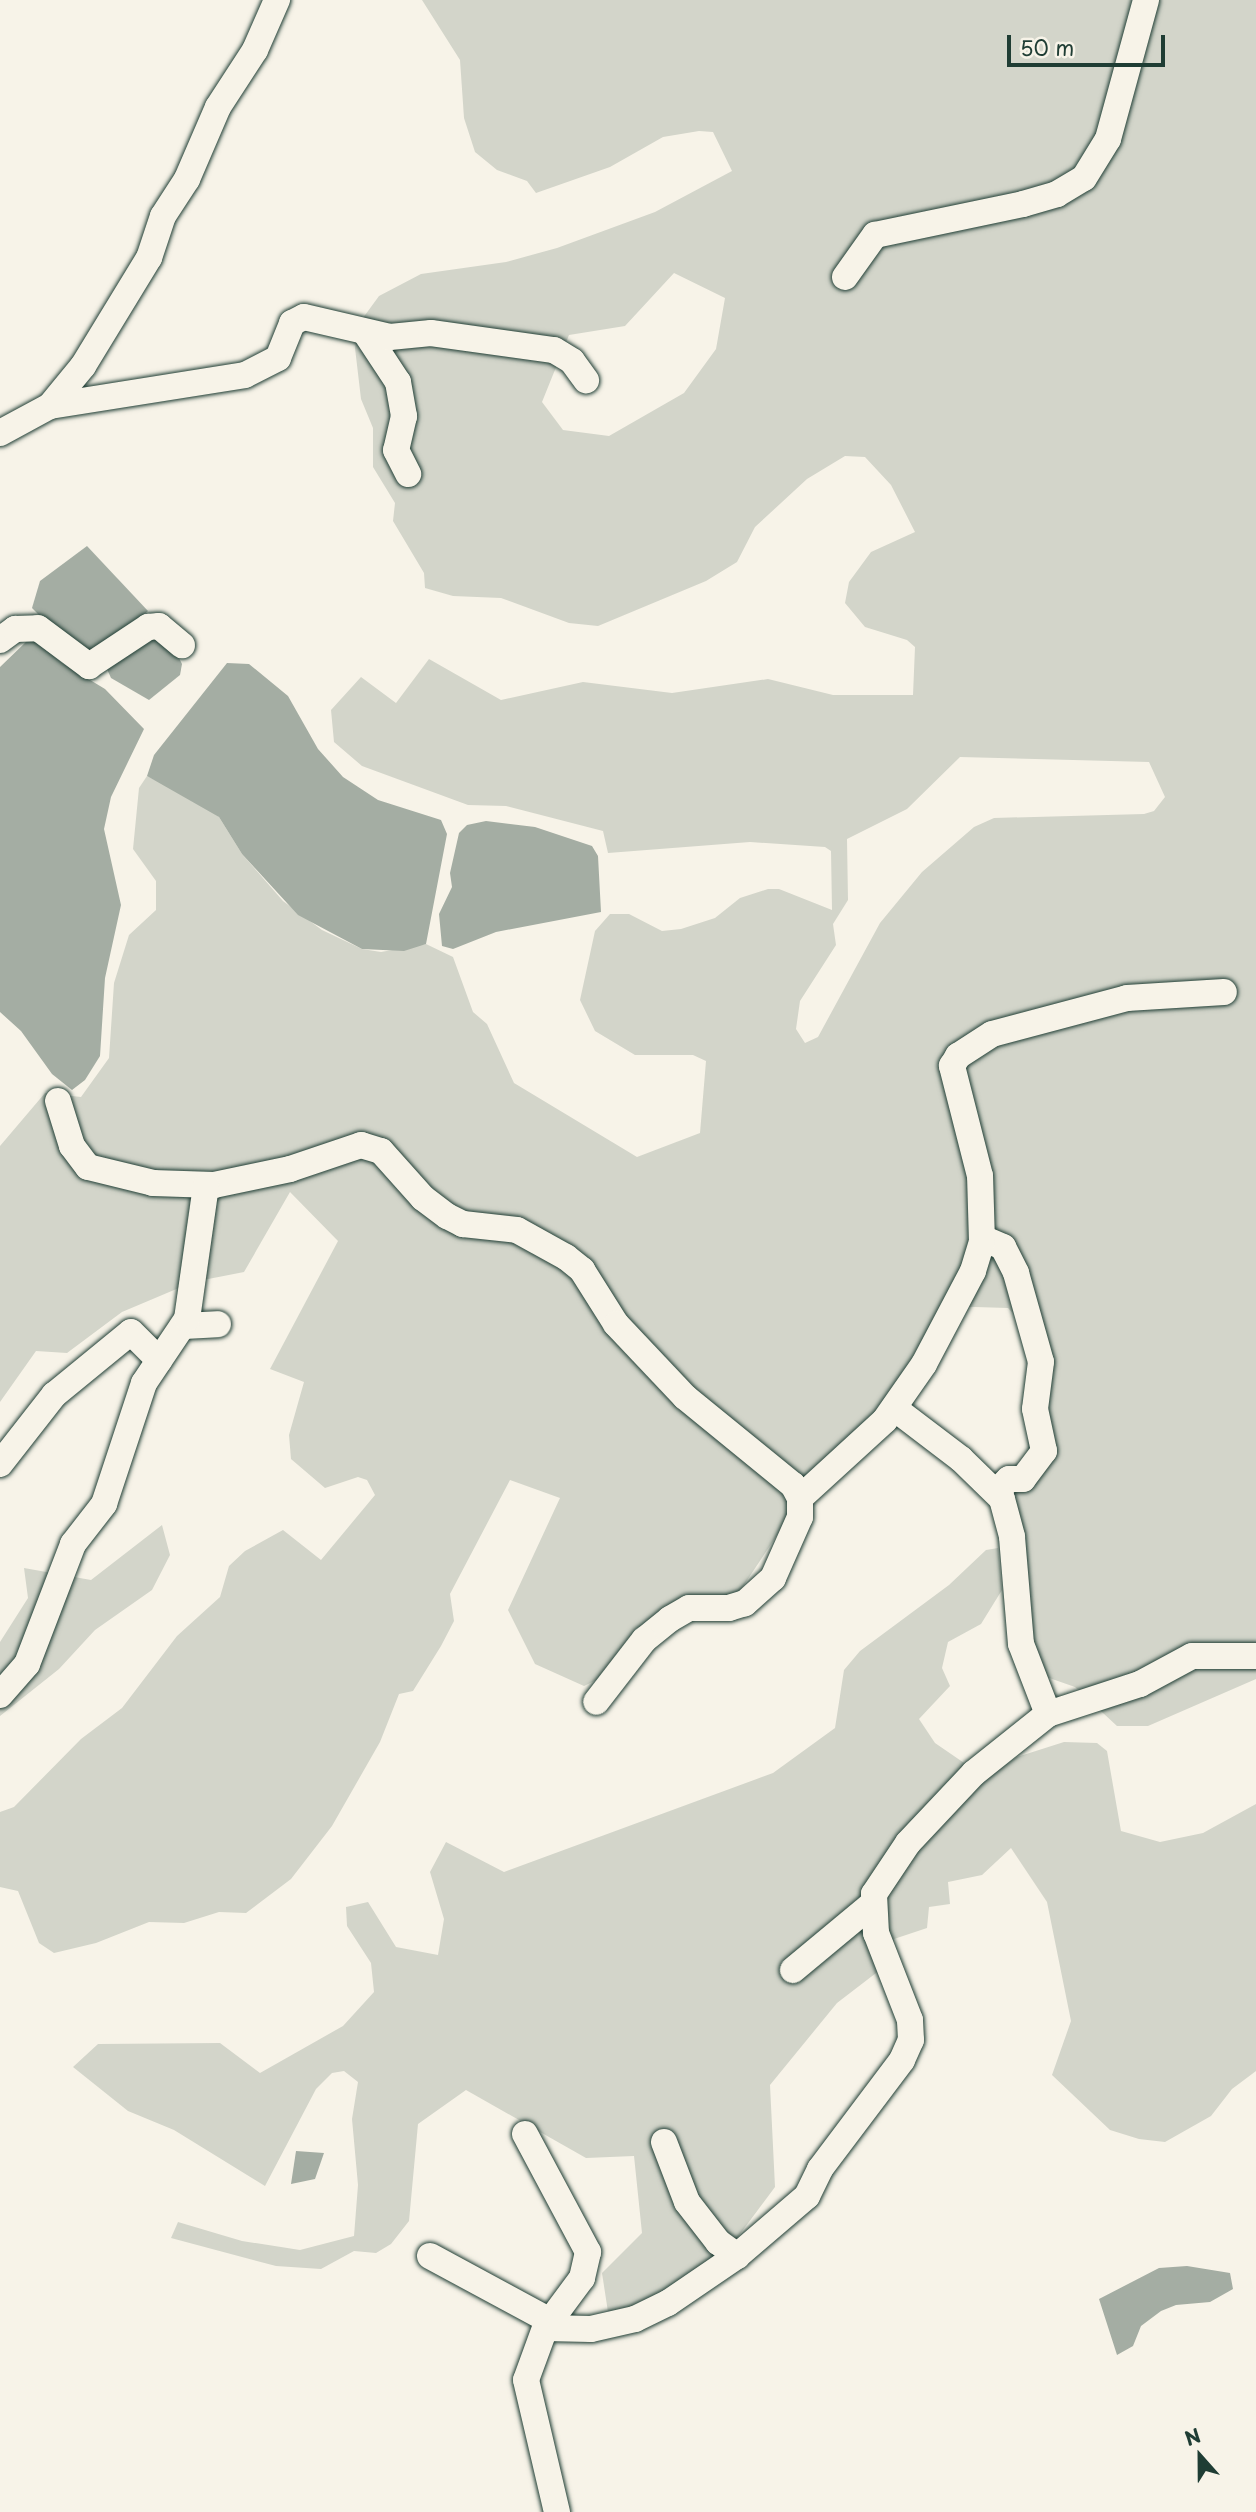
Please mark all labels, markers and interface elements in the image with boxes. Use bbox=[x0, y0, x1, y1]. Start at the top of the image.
scale bar bbox=[1011, 21, 1168, 65]
text: 50 m bbox=[1020, 31, 1074, 63]
north arrow bbox=[1165, 2421, 1235, 2491]
text: N bbox=[1180, 2421, 1205, 2452]

